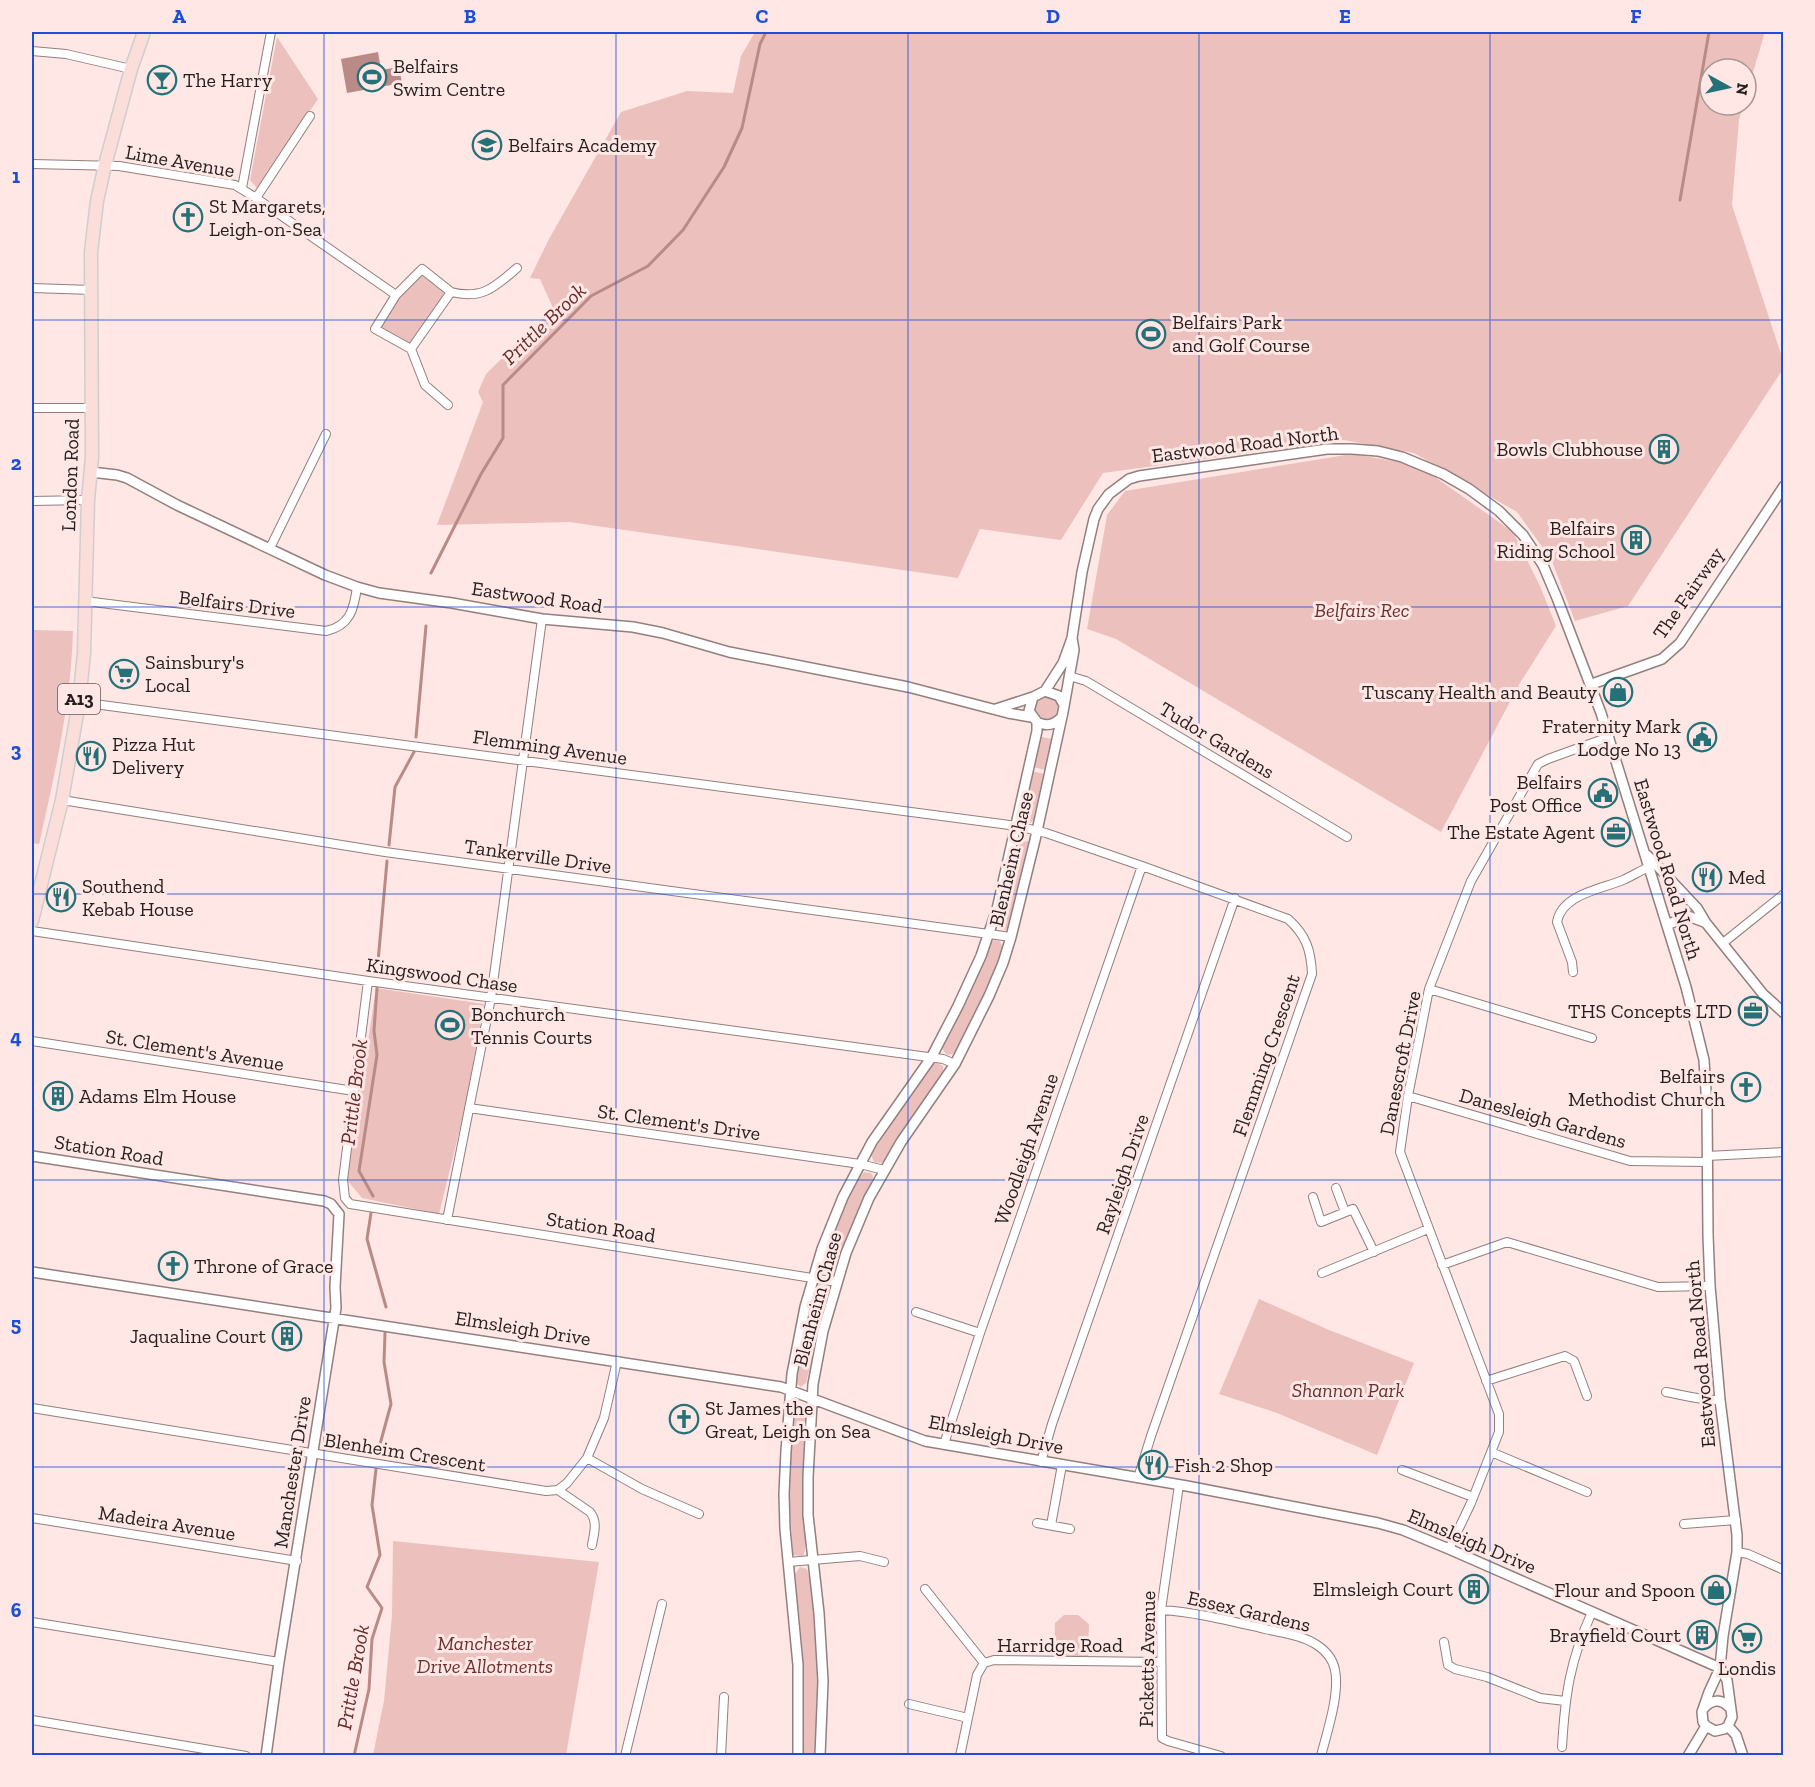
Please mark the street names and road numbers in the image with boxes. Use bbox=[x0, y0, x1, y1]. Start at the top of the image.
street label: Lime Avenue bbox=[124, 140, 236, 182]
street label: London Road bbox=[56, 418, 84, 532]
street label: Eastwood Road North bbox=[1150, 421, 1340, 467]
street label: The Fairway bbox=[1648, 542, 1729, 644]
street label: Eastwood Road bbox=[470, 576, 604, 618]
street label: Belfairs Drive bbox=[177, 585, 297, 623]
road number: A13 bbox=[58, 684, 100, 714]
street label: Tudor Gardens bbox=[1155, 696, 1279, 784]
street label: Flemming Avenue bbox=[471, 724, 629, 770]
street label: Eastwood Road North bbox=[1629, 776, 1707, 963]
street label: Blenheim Chase bbox=[984, 789, 1038, 929]
street label: Tankerville Drive bbox=[463, 834, 613, 878]
street label: Kingswood Chase bbox=[365, 952, 519, 998]
street label: Flemming Crescent bbox=[1227, 970, 1305, 1139]
street label: Danescroft Drive bbox=[1374, 989, 1426, 1137]
street label: St. Clement's Avenue bbox=[104, 1024, 286, 1076]
street label: Woodleigh Avenue bbox=[989, 1070, 1063, 1228]
street label: Danesleigh Gardens bbox=[1457, 1083, 1629, 1153]
street label: St. Clement's Drive bbox=[596, 1099, 762, 1145]
street label: Rayleigh Drive bbox=[1090, 1111, 1154, 1237]
street label: Station Road bbox=[53, 1130, 165, 1170]
street label: Station Road bbox=[545, 1207, 657, 1247]
street label: Blenheim Chase bbox=[788, 1229, 846, 1369]
street label: Eastwood Road North bbox=[1680, 1259, 1720, 1449]
street label: Elmsleigh Drive bbox=[453, 1305, 593, 1351]
street label: Manchester Drive bbox=[268, 1394, 316, 1550]
street label: Elmsleigh Drive bbox=[926, 1409, 1066, 1459]
street label: Blenheim Crescent bbox=[323, 1427, 488, 1477]
street label: Madeira Avenue bbox=[97, 1500, 237, 1546]
street label: Elmsleigh Drive bbox=[1404, 1503, 1540, 1579]
street label: Essex Gardens bbox=[1185, 1585, 1313, 1637]
street label: Picketts Avenue bbox=[1134, 1590, 1160, 1728]
street label: Harridge Road bbox=[997, 1633, 1123, 1657]

